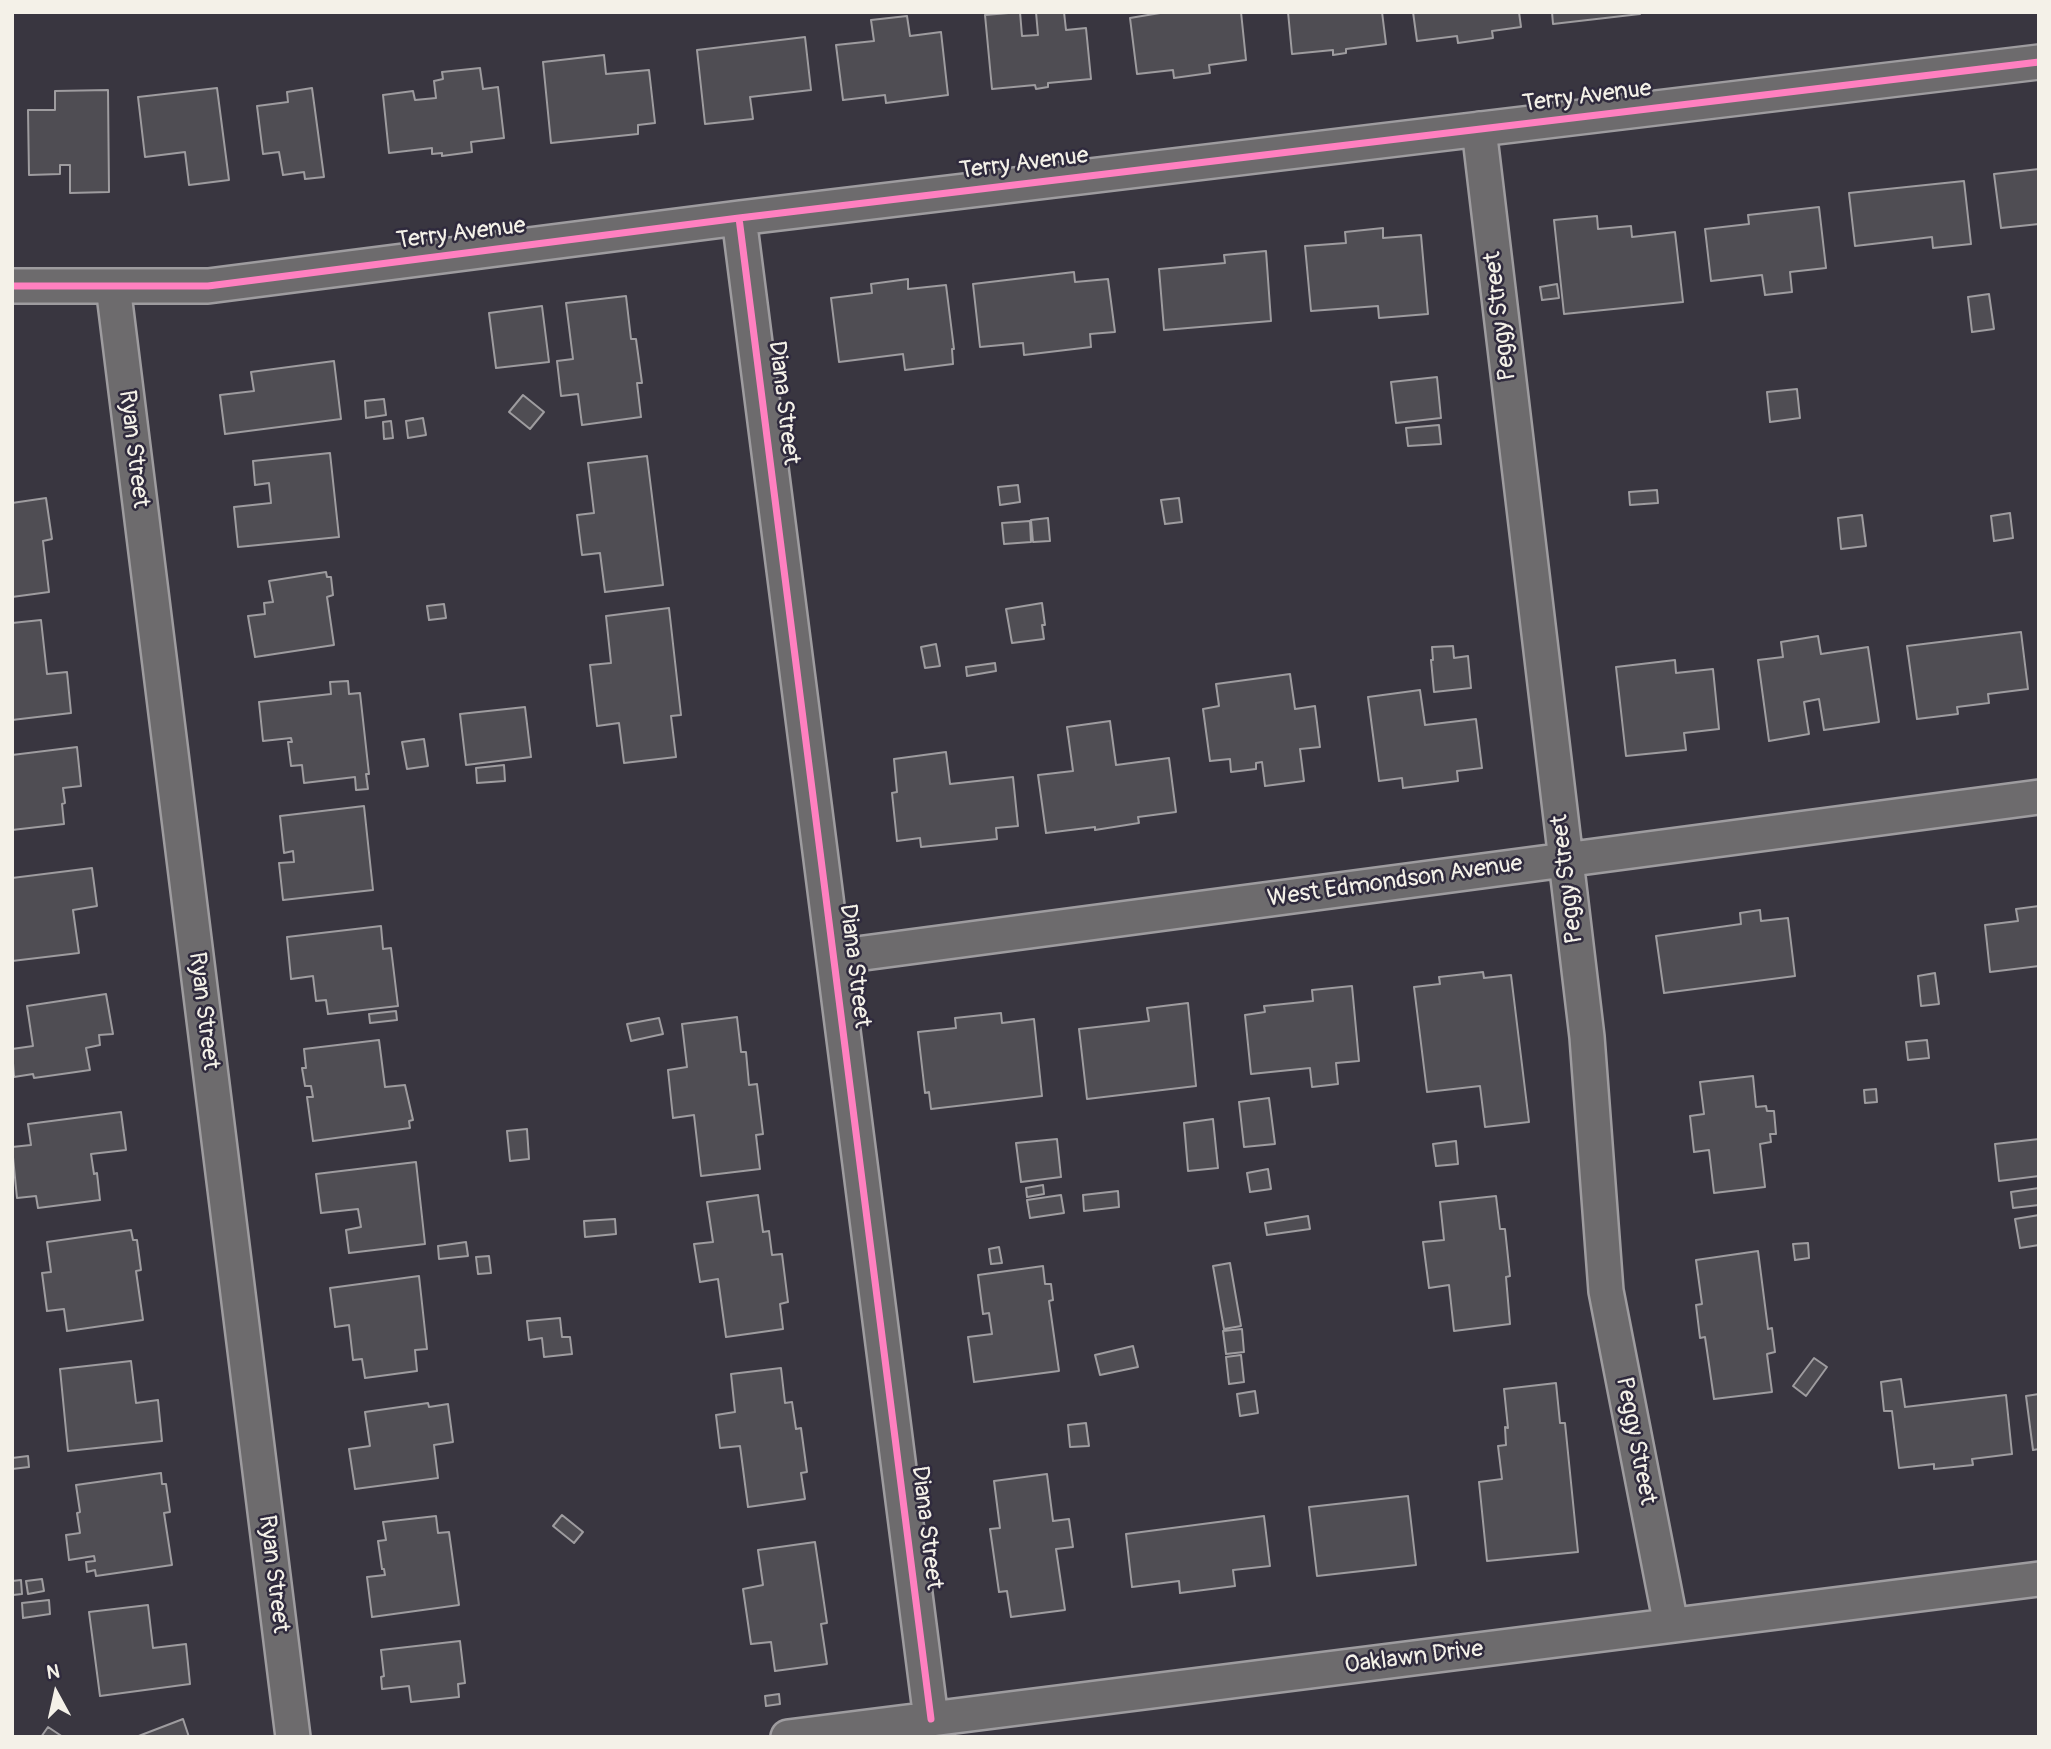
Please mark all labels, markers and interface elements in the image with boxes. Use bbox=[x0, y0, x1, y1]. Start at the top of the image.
street label: Terry Avenue bbox=[1521, 75, 1653, 119]
street label: Terry Avenue bbox=[958, 142, 1090, 186]
street label: Terry Avenue bbox=[395, 212, 527, 256]
street label: Peggy Street bbox=[1479, 250, 1523, 382]
street label: Diana Street bbox=[761, 339, 805, 467]
street label: Ryan Street bbox=[111, 388, 155, 510]
street label: Peggy Street bbox=[1546, 813, 1590, 945]
street label: West Edmondson Avenue bbox=[1266, 850, 1524, 914]
street label: Diana Street bbox=[832, 902, 876, 1030]
street label: Ryan Street bbox=[181, 950, 225, 1072]
street label: Peggy Street bbox=[1608, 1375, 1662, 1507]
street label: Diana Street bbox=[904, 1464, 948, 1592]
street label: Ryan Street bbox=[251, 1513, 295, 1635]
street label: Oaklawn Drive bbox=[1343, 1635, 1485, 1681]
north arrow bbox=[21, 1658, 91, 1728]
text: N bbox=[45, 1659, 61, 1685]

